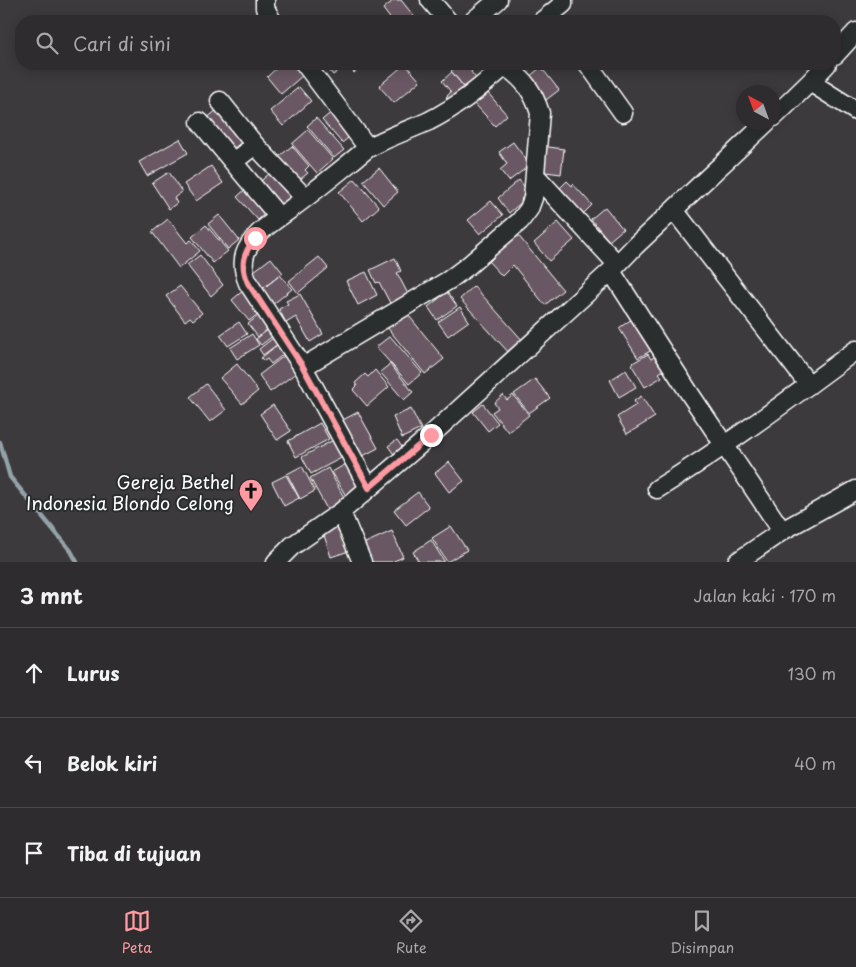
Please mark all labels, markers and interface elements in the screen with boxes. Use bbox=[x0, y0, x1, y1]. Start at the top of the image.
search box bbox=[15, 15, 841, 70]
icon: search bbox=[33, 29, 61, 57]
text: Cari di sini bbox=[73, 29, 171, 57]
north arrow bbox=[736, 85, 781, 130]
route start bbox=[244, 227, 267, 250]
route end bbox=[420, 424, 443, 447]
place label: Gereja Bethel Indonesia Blondo Celong bbox=[26, 468, 234, 516]
church icon: Gereja Bethel Indonesia Blondo Celong bbox=[238, 478, 264, 512]
text: 3 mnt bbox=[20, 579, 83, 611]
text: Jalan kaki · 170 m bbox=[694, 583, 836, 607]
icon: ahead bbox=[20, 659, 48, 687]
text: Lurus bbox=[67, 659, 120, 687]
text: 130 m bbox=[788, 661, 836, 685]
icon: left bbox=[20, 749, 48, 777]
text: Belok kiri bbox=[67, 749, 157, 777]
text: 40 m bbox=[794, 751, 836, 775]
icon: arrive bbox=[20, 839, 48, 867]
text: Tiba di tujuan bbox=[67, 839, 201, 867]
tab: Peta bbox=[122, 907, 152, 958]
tab: Rute bbox=[396, 907, 427, 958]
tab: Disimpan bbox=[670, 907, 734, 958]

